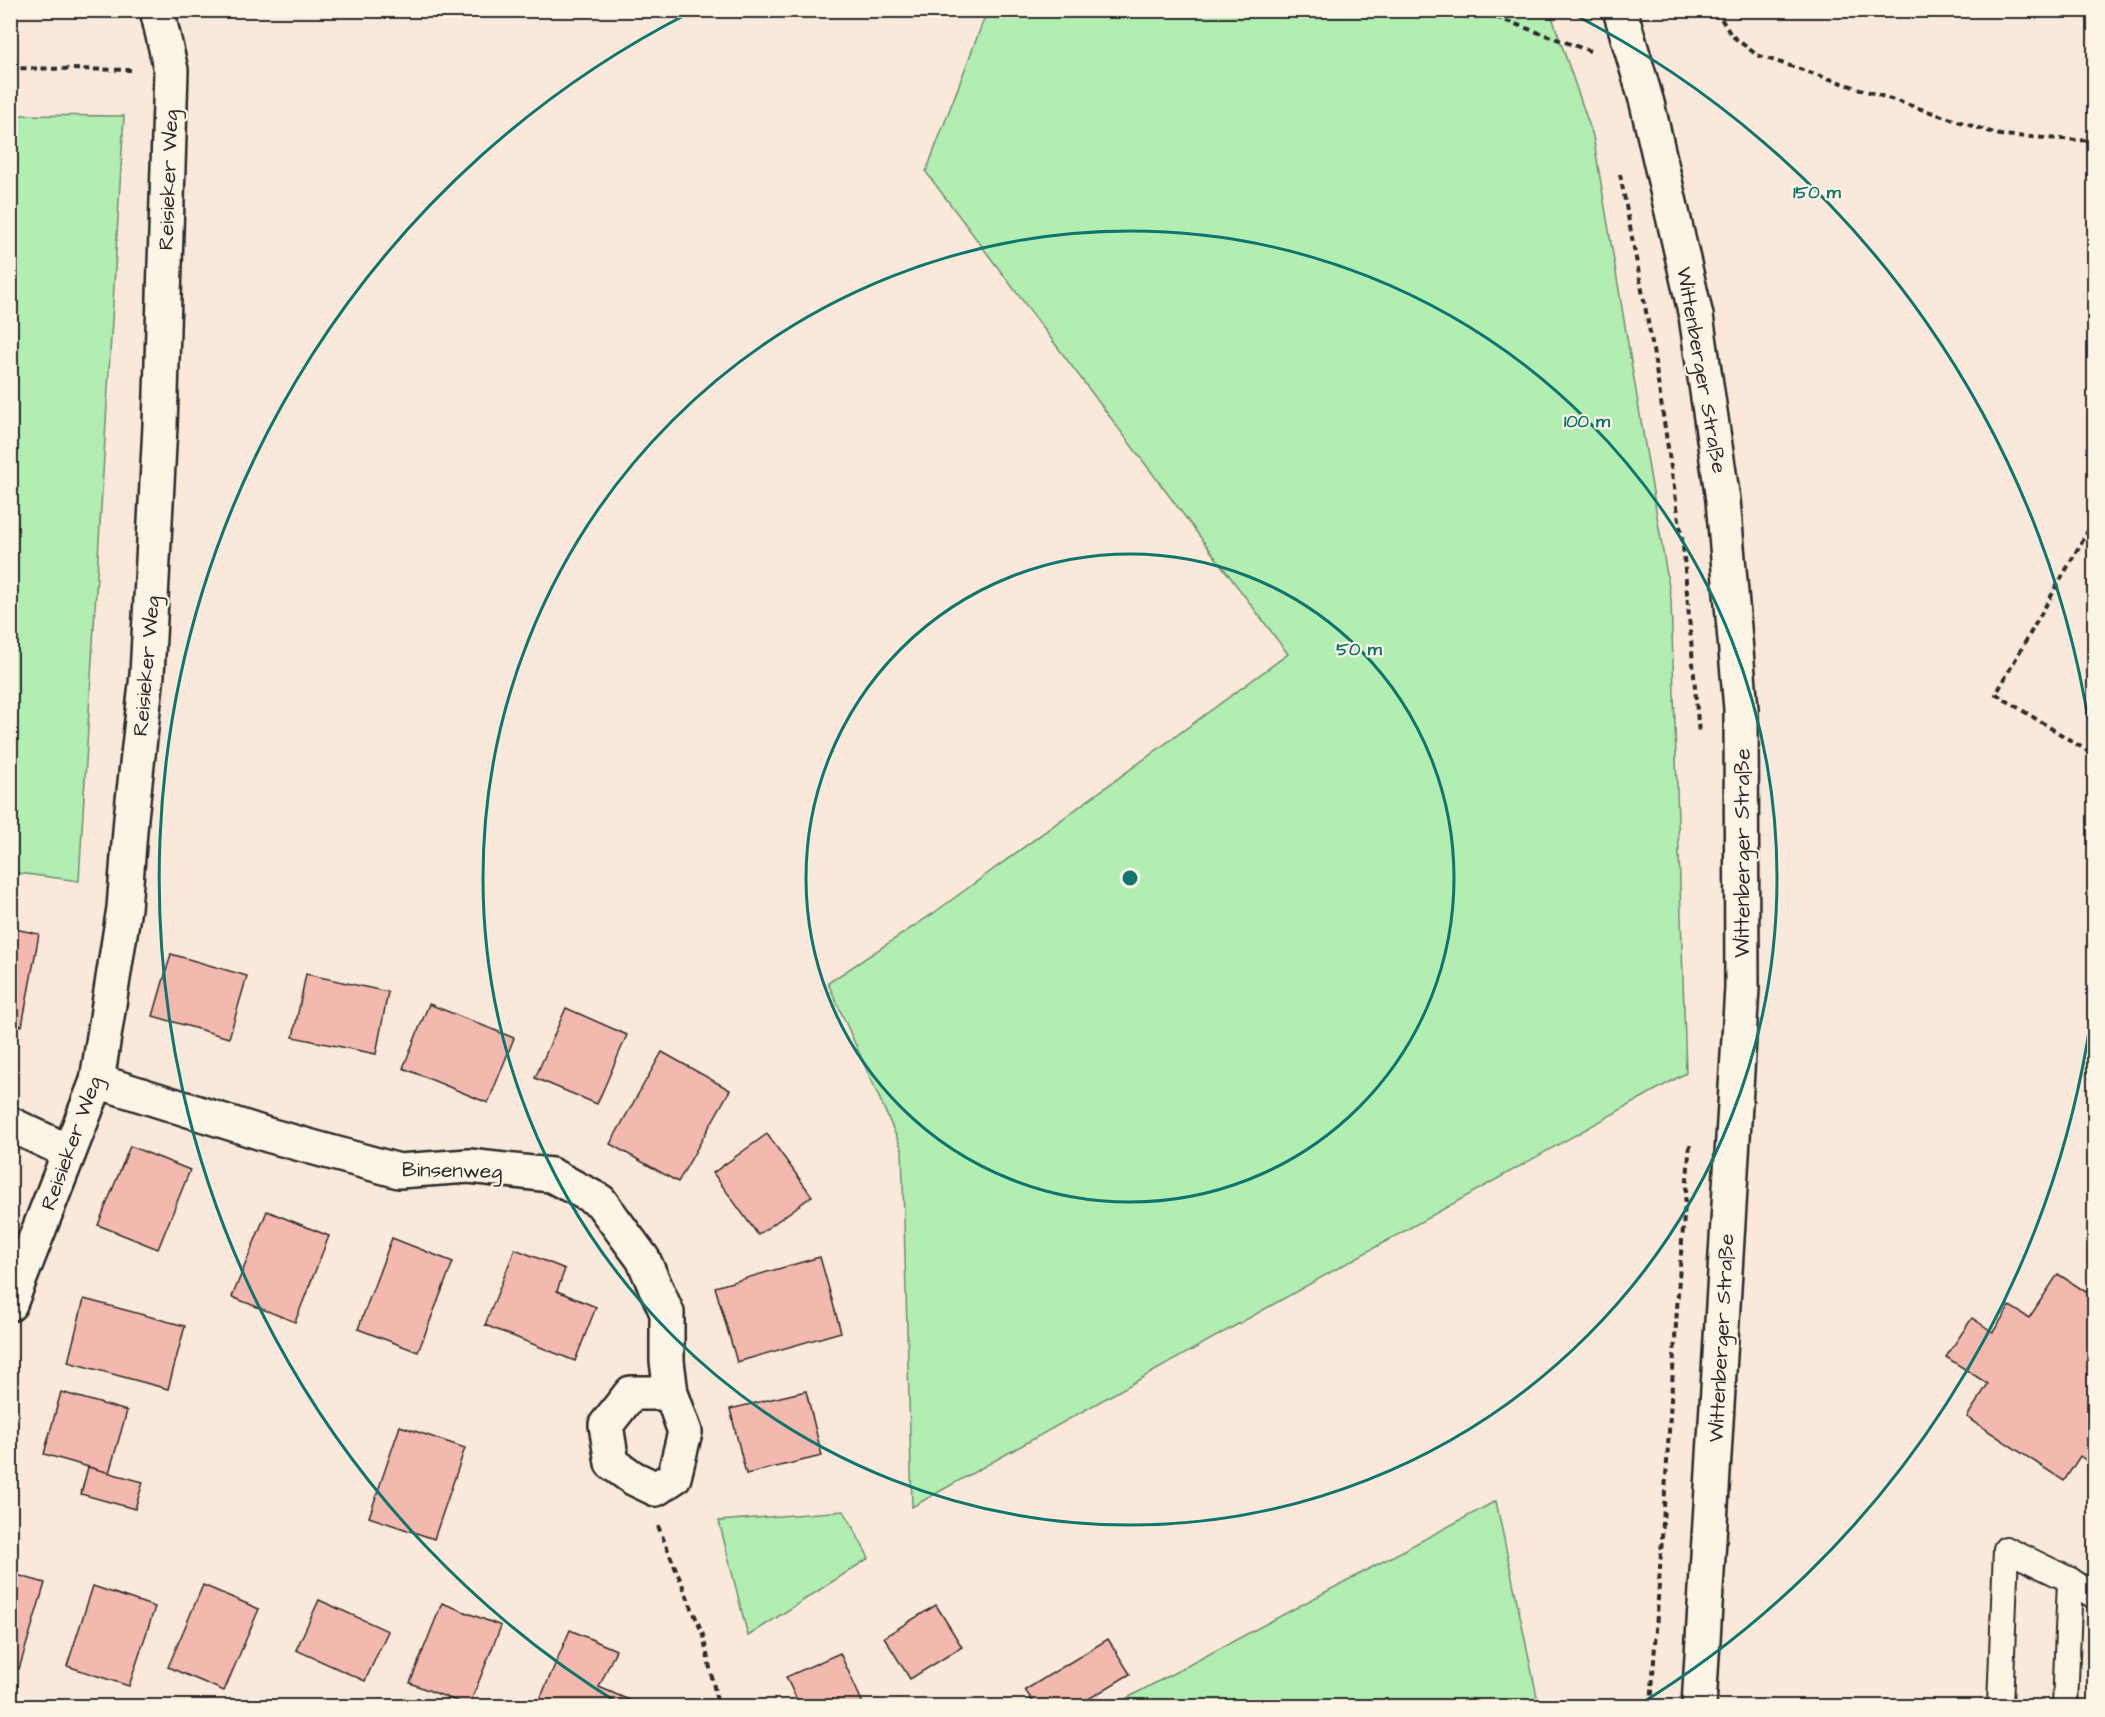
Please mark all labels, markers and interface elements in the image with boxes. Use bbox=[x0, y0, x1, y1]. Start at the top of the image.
street label: Reisieker Weg bbox=[152, 109, 187, 251]
text: 150 m bbox=[1793, 180, 1842, 205]
street label: Wittenberger Straße bbox=[1667, 265, 1734, 476]
text: 100 m bbox=[1564, 409, 1611, 434]
street label: Reisieker Weg bbox=[126, 594, 169, 738]
text: 50 m bbox=[1336, 637, 1383, 662]
street label: Wittenberger Straße bbox=[1728, 748, 1759, 958]
centre of rings bbox=[1120, 868, 1140, 888]
street label: Reisieker Weg bbox=[34, 1072, 111, 1215]
street label: Binsenweg bbox=[402, 1155, 502, 1188]
street label: Wittenberger Straße bbox=[1702, 1233, 1743, 1443]

